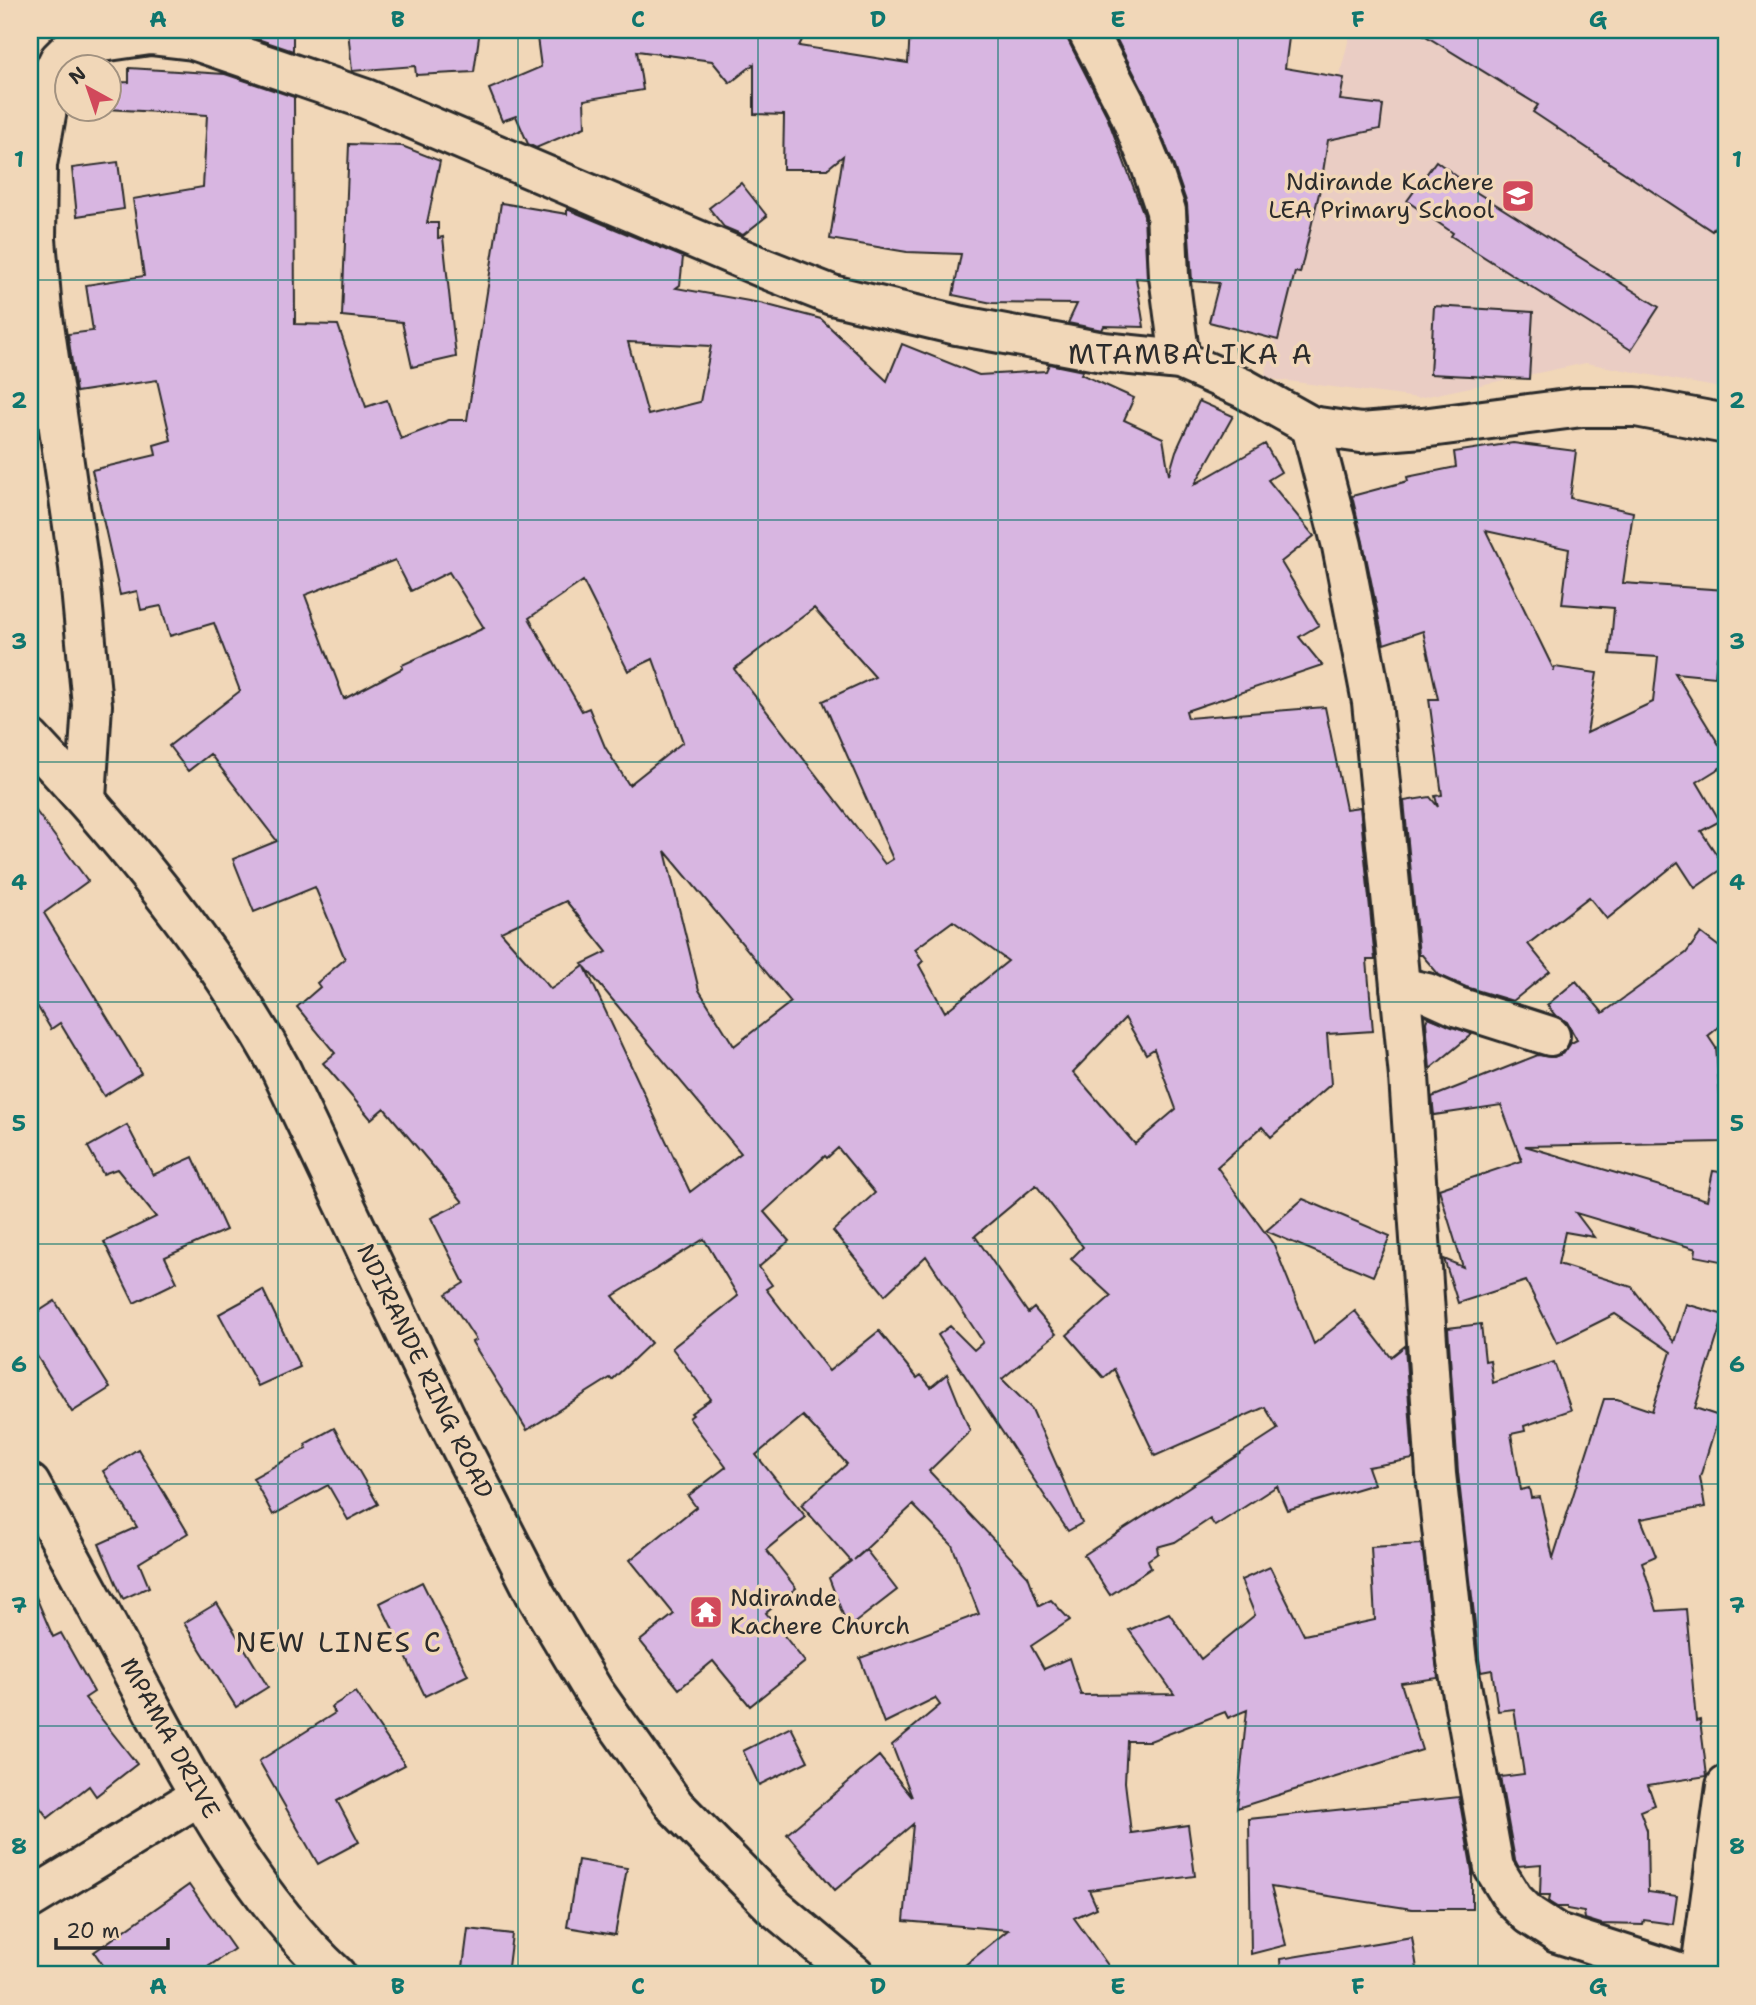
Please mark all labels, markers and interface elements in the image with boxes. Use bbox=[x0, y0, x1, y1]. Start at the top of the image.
text: A bbox=[149, 4, 167, 34]
text: B bbox=[391, 4, 405, 34]
text: C bbox=[631, 4, 645, 34]
text: D bbox=[870, 4, 886, 34]
text: E bbox=[1110, 4, 1126, 34]
text: F bbox=[1351, 4, 1365, 34]
text: G bbox=[1589, 4, 1608, 34]
north arrow bbox=[52, 52, 122, 122]
text: N bbox=[64, 61, 91, 90]
text: 1 bbox=[14, 144, 24, 174]
text: 1 bbox=[1732, 144, 1742, 174]
place label: Ndirande Kachere LEA Primary School bbox=[1268, 166, 1495, 226]
school or university icon: Ndirande Kachere LEA Primary School bbox=[1499, 177, 1537, 215]
district label: MTAMBALIKA A bbox=[1068, 335, 1314, 373]
text: 2 bbox=[11, 385, 27, 415]
text: 2 bbox=[1729, 385, 1745, 415]
text: 3 bbox=[11, 626, 27, 656]
text: 3 bbox=[1729, 626, 1745, 656]
text: 4 bbox=[11, 867, 27, 897]
text: 4 bbox=[1729, 867, 1745, 897]
text: 5 bbox=[12, 1108, 26, 1138]
text: 5 bbox=[1730, 1108, 1744, 1138]
street label: NDIRANDE RING ROAD bbox=[349, 1238, 501, 1504]
text: 6 bbox=[11, 1349, 27, 1379]
text: 6 bbox=[1729, 1349, 1745, 1379]
place label: Ndirande Kachere Church bbox=[730, 1582, 910, 1642]
text: 7 bbox=[11, 1590, 27, 1620]
text: 7 bbox=[1729, 1590, 1745, 1620]
temple icon: Ndirande Kachere Church bbox=[687, 1593, 725, 1631]
district label: NEW LINES C bbox=[235, 1623, 443, 1661]
street label: MPAMA DRIVE bbox=[113, 1652, 227, 1824]
text: 8 bbox=[11, 1831, 27, 1861]
text: 8 bbox=[1729, 1831, 1745, 1861]
scale bar bbox=[56, 1907, 168, 1951]
text: 20 m bbox=[66, 1917, 120, 1945]
text: A bbox=[149, 1971, 167, 2001]
text: B bbox=[391, 1971, 405, 2001]
text: C bbox=[631, 1971, 645, 2001]
text: D bbox=[870, 1971, 886, 2001]
text: E bbox=[1110, 1971, 1126, 2001]
text: F bbox=[1351, 1971, 1365, 2001]
text: G bbox=[1589, 1971, 1608, 2001]

